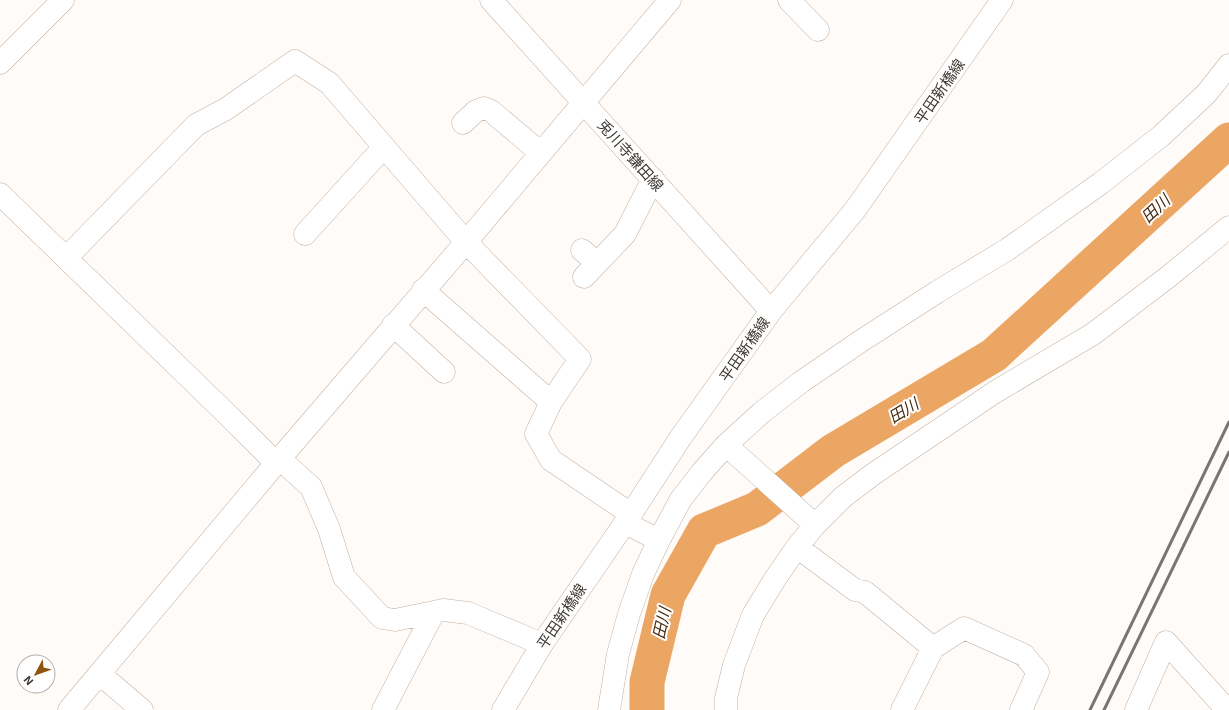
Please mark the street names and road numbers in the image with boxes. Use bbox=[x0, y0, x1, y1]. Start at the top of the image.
street label: 平田新橋線 bbox=[910, 55, 968, 127]
street label: 兎川寺鎌田線 bbox=[594, 116, 668, 194]
street label: 平田新橋線 bbox=[715, 313, 773, 385]
street label: 平田新橋線 bbox=[533, 580, 589, 652]

